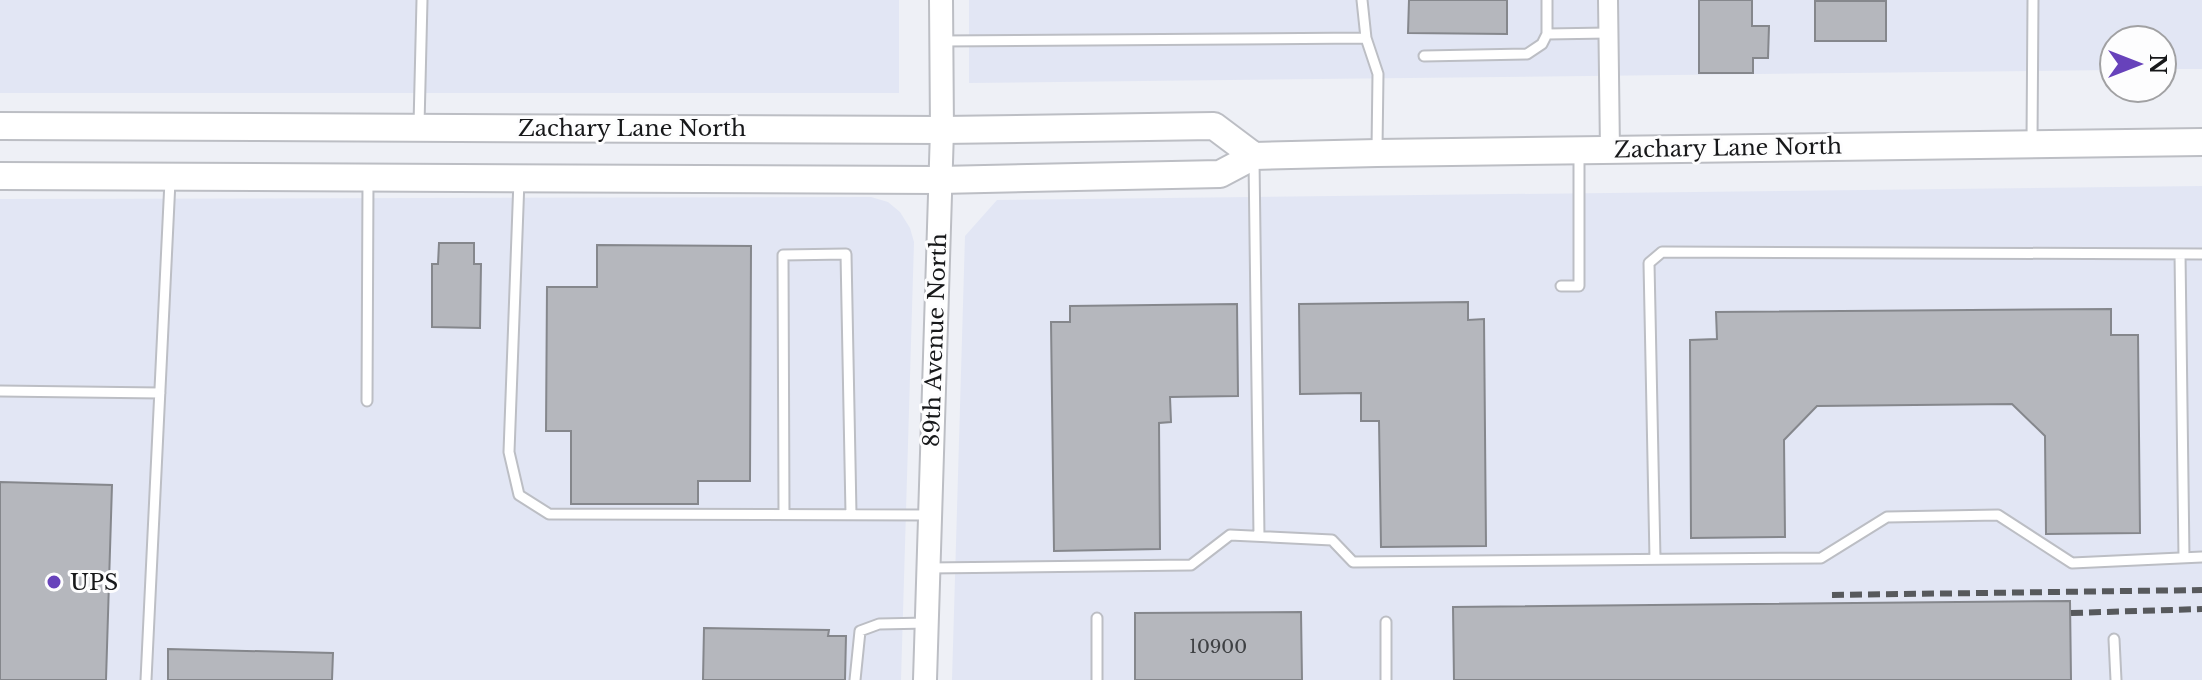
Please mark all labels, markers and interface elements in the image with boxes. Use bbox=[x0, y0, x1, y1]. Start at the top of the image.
north arrow bbox=[2098, 24, 2178, 104]
text: N bbox=[2144, 54, 2171, 75]
street label: Zachary Lane North bbox=[518, 115, 746, 142]
street label: Zachary Lane North bbox=[1614, 133, 1842, 163]
street label: 89th Avenue North bbox=[918, 233, 952, 447]
place label: UPS bbox=[70, 569, 118, 596]
marker: UPS bbox=[45, 573, 63, 591]
house number: 10900 bbox=[1189, 636, 1247, 658]

